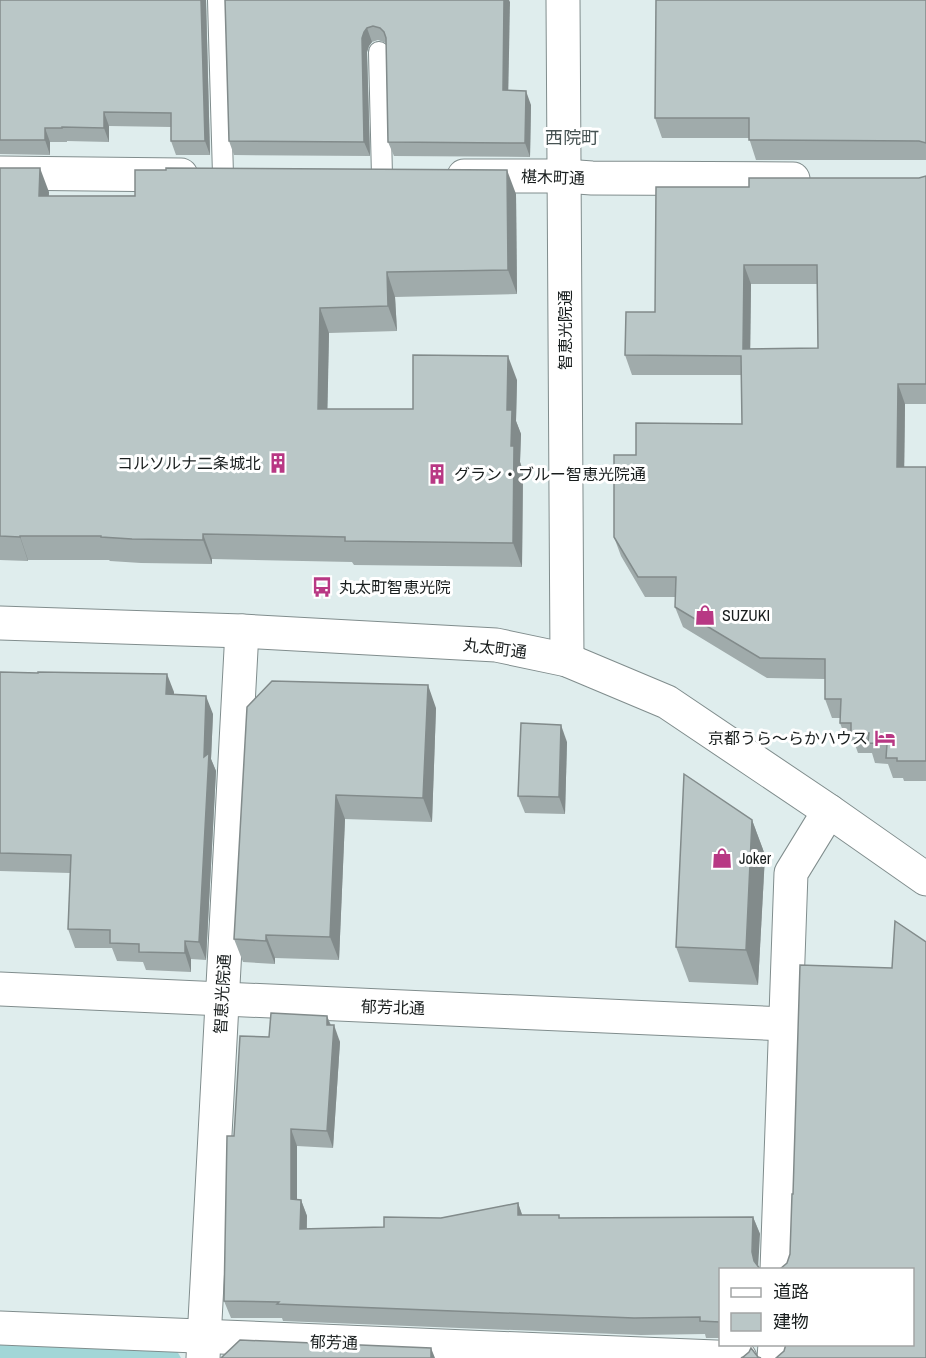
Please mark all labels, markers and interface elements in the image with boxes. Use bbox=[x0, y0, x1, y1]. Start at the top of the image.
district label: 西院町 bbox=[545, 125, 599, 150]
street label: 椹木町通 bbox=[521, 165, 585, 189]
street label: 智恵光院通 bbox=[554, 290, 576, 370]
building icon: コルソルナ二条城北 bbox=[266, 451, 290, 475]
place label: コルソルナ二条城北 bbox=[117, 452, 261, 474]
building icon: グラン・ブルー智恵光院通 bbox=[425, 462, 449, 486]
place label: グラン・ブルー智恵光院通 bbox=[454, 463, 646, 485]
bus stop icon: 丸太町智恵光院 bbox=[310, 575, 334, 599]
place label: 丸太町智恵光院 bbox=[339, 576, 451, 598]
shop icon: SUZUKI bbox=[693, 603, 717, 627]
place label: SUZUKI bbox=[722, 604, 770, 626]
street label: 丸太町通 bbox=[462, 633, 528, 663]
hotel icon: 京都うら〜らかハウス bbox=[873, 726, 897, 750]
place label: 京都うら〜らかハウス bbox=[708, 727, 868, 749]
shop icon: Joker bbox=[710, 846, 734, 870]
place label: Joker bbox=[739, 847, 772, 869]
street label: 智恵光院通 bbox=[209, 953, 235, 1035]
street label: 郁芳北通 bbox=[361, 995, 425, 1019]
legend bbox=[719, 1268, 914, 1346]
text: 道路 bbox=[773, 1279, 809, 1304]
text: 建物 bbox=[773, 1309, 809, 1334]
street label: 郁芳通 bbox=[310, 1330, 358, 1354]

